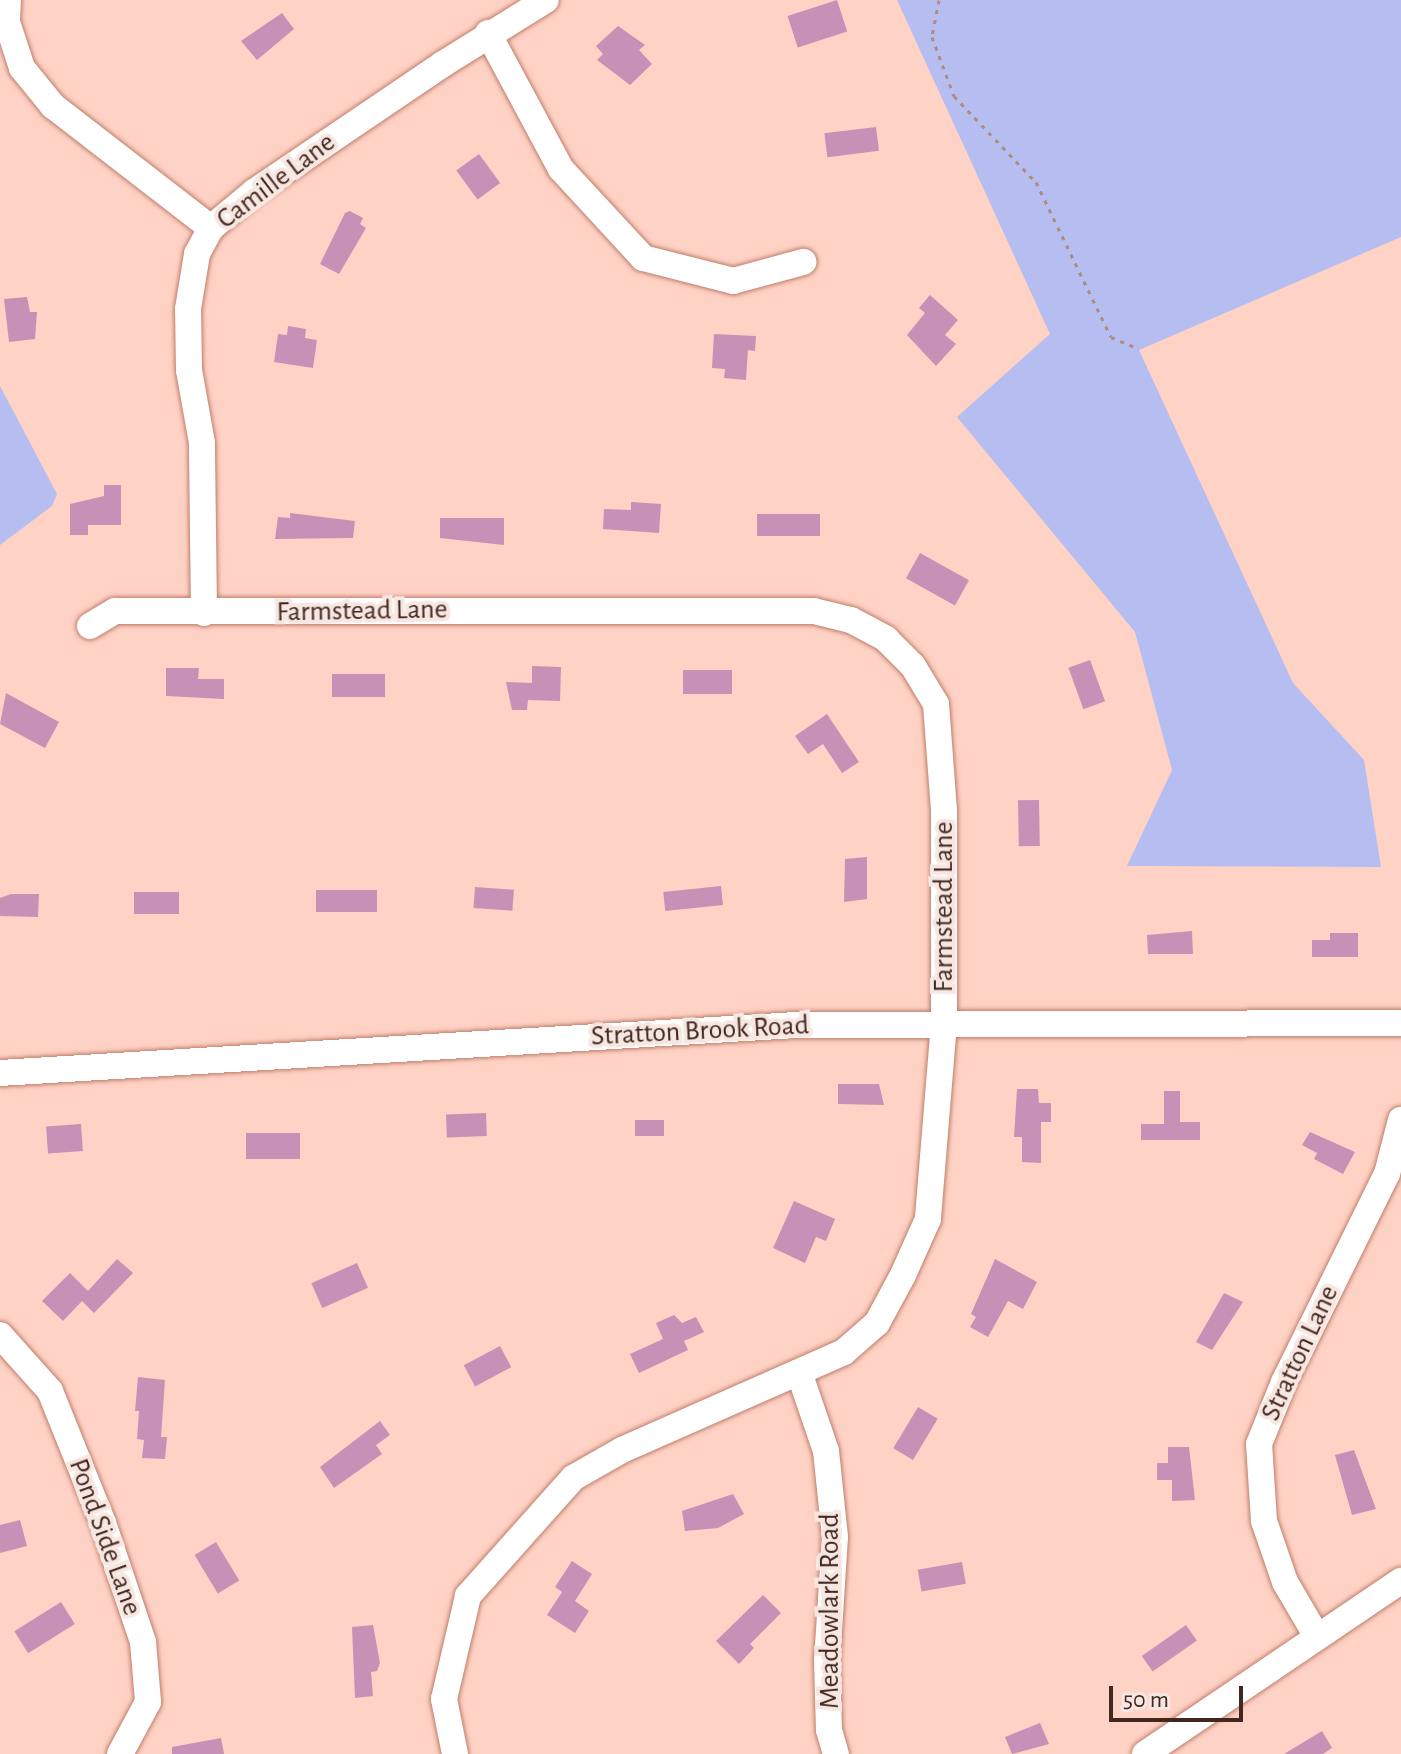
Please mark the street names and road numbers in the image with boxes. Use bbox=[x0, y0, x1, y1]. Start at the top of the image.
street label: Camille Lane bbox=[210, 126, 342, 236]
street label: Farmstead Lane bbox=[276, 593, 448, 629]
street label: Farmstead Lane bbox=[927, 822, 961, 992]
street label: Stratton Brook Road bbox=[590, 1009, 810, 1053]
street label: Stratton Lane bbox=[1254, 1280, 1346, 1426]
street label: Pond Side Lane bbox=[61, 1454, 149, 1620]
street label: Meadowlark Road bbox=[813, 1513, 847, 1709]

